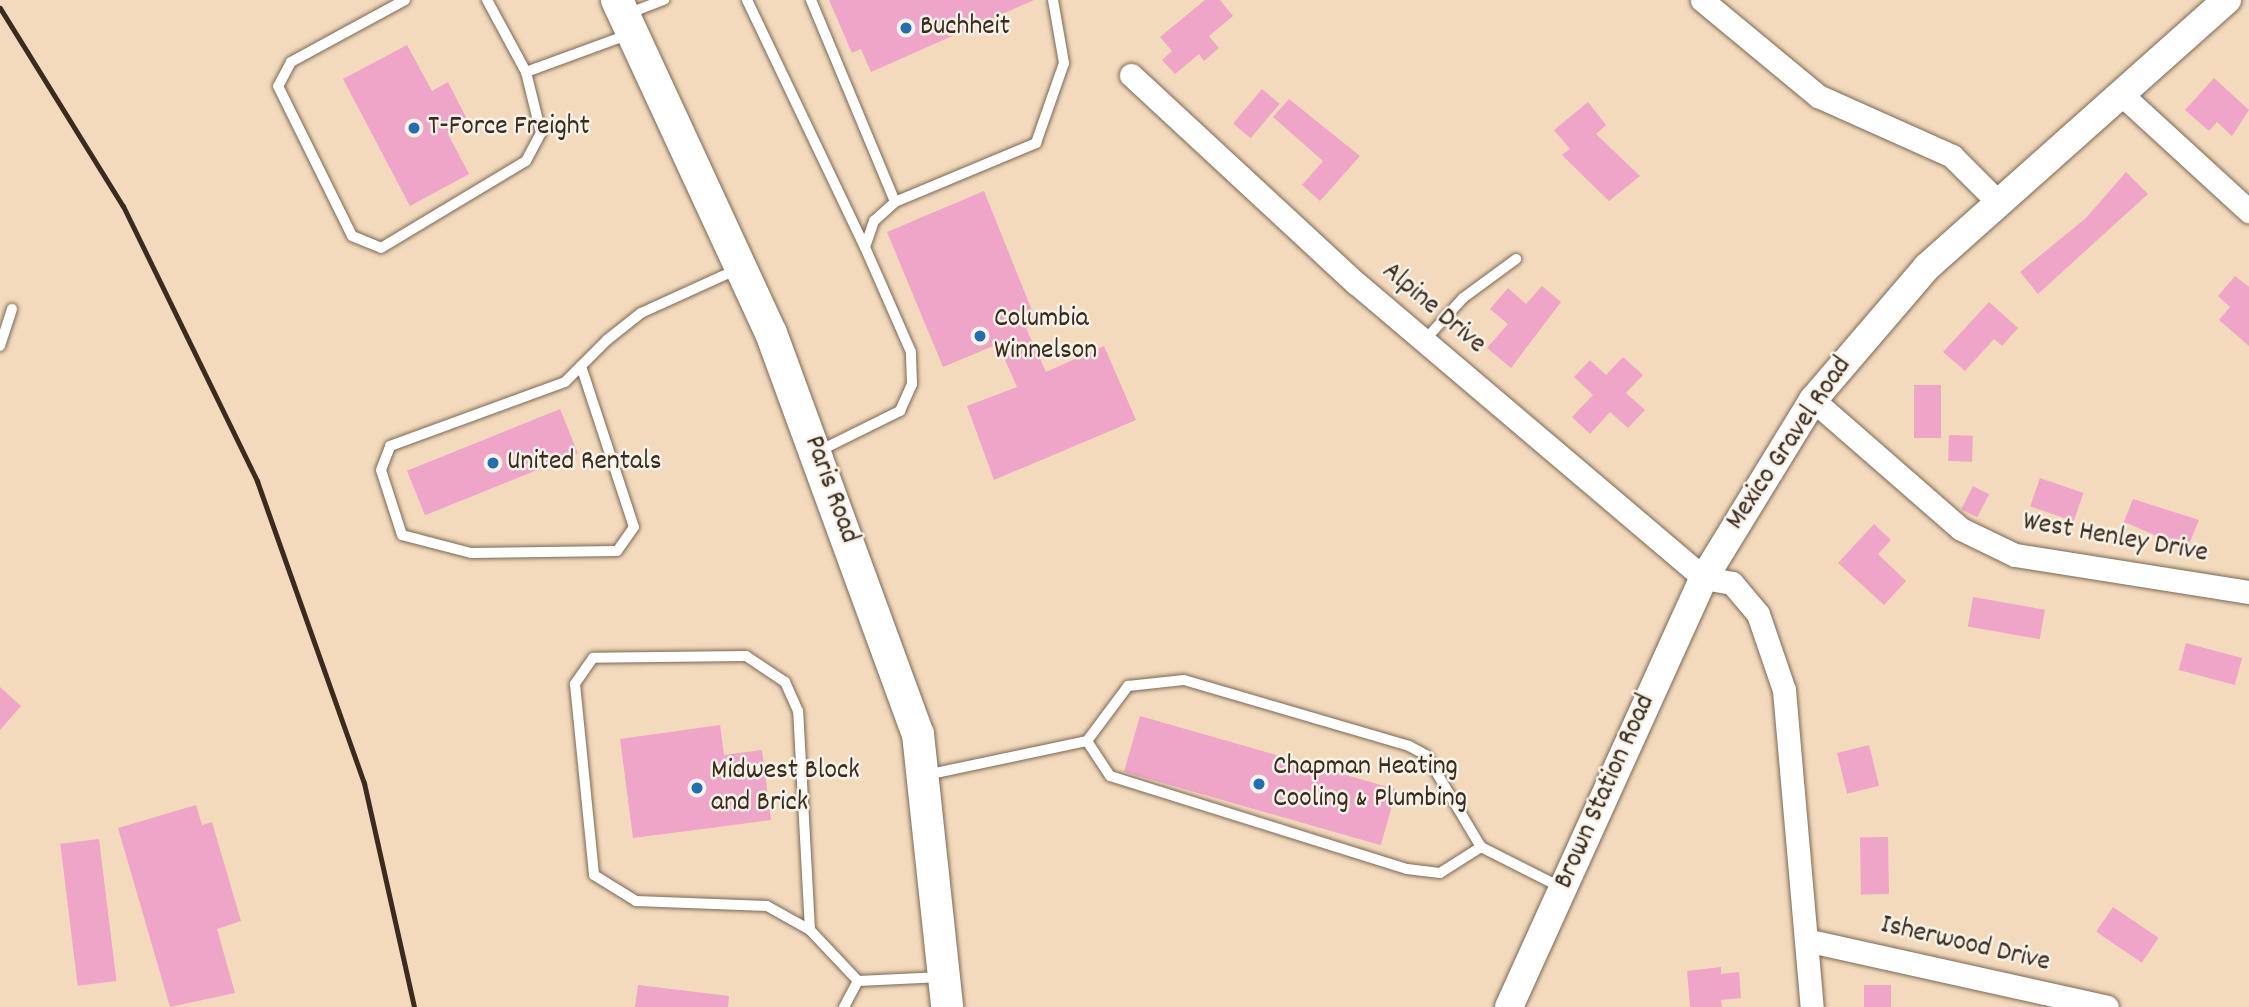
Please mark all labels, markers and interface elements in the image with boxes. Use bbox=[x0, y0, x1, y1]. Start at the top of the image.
place label: Buchheit bbox=[920, 11, 1010, 45]
marker: Buchheit bbox=[898, 20, 914, 36]
place label: T-Force Freight bbox=[428, 111, 590, 145]
marker: T-Force Freight bbox=[406, 120, 422, 136]
street label: Alpine Drive bbox=[1374, 256, 1492, 362]
place label: Columbia Winnelson bbox=[994, 303, 1097, 369]
marker: Columbia Winnelson bbox=[972, 328, 988, 344]
street label: Mexico Gravel Road bbox=[1720, 351, 1860, 537]
street label: Paris Road bbox=[795, 432, 865, 548]
place label: United Rentals bbox=[507, 446, 662, 480]
marker: United Rentals bbox=[485, 455, 501, 471]
street label: West Henley Drive bbox=[2020, 506, 2210, 572]
street label: Brown Station Road bbox=[1548, 690, 1664, 894]
place label: Chapman Heating Cooling & Plumbing bbox=[1273, 751, 1467, 817]
place label: Midwest Block and Brick bbox=[711, 755, 860, 821]
marker: Chapman Heating Cooling & Plumbing bbox=[1251, 776, 1267, 792]
marker: Midwest Block and Brick bbox=[689, 780, 705, 796]
street label: Isherwood Drive bbox=[1877, 909, 2053, 981]

